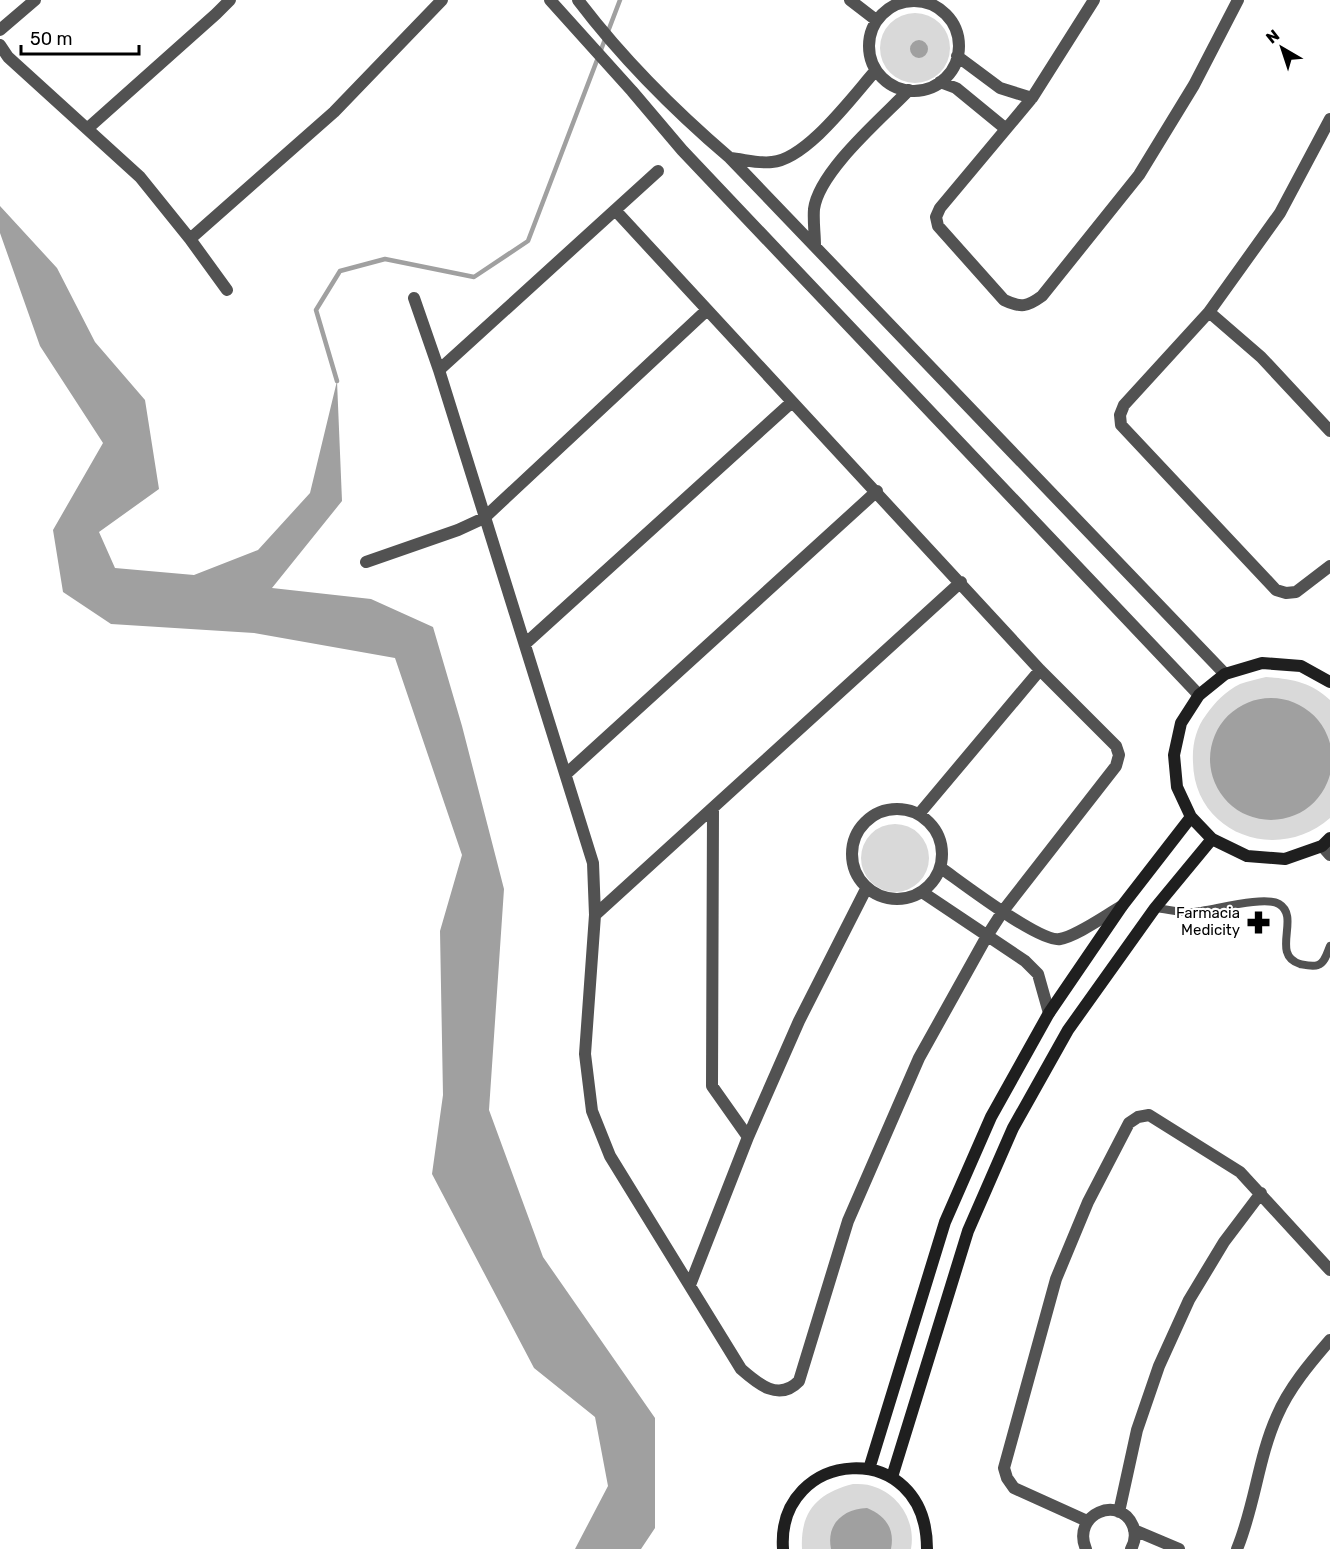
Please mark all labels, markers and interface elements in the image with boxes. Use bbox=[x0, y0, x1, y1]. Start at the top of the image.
scale bar bbox=[21, 18, 140, 56]
north arrow bbox=[1252, 18, 1312, 78]
text: N bbox=[1262, 26, 1283, 48]
text: 50 m bbox=[30, 28, 73, 50]
place label: Farmacia Medicity bbox=[1176, 904, 1240, 939]
pharmacy icon: Farmacia Medicity bbox=[1245, 909, 1271, 935]

